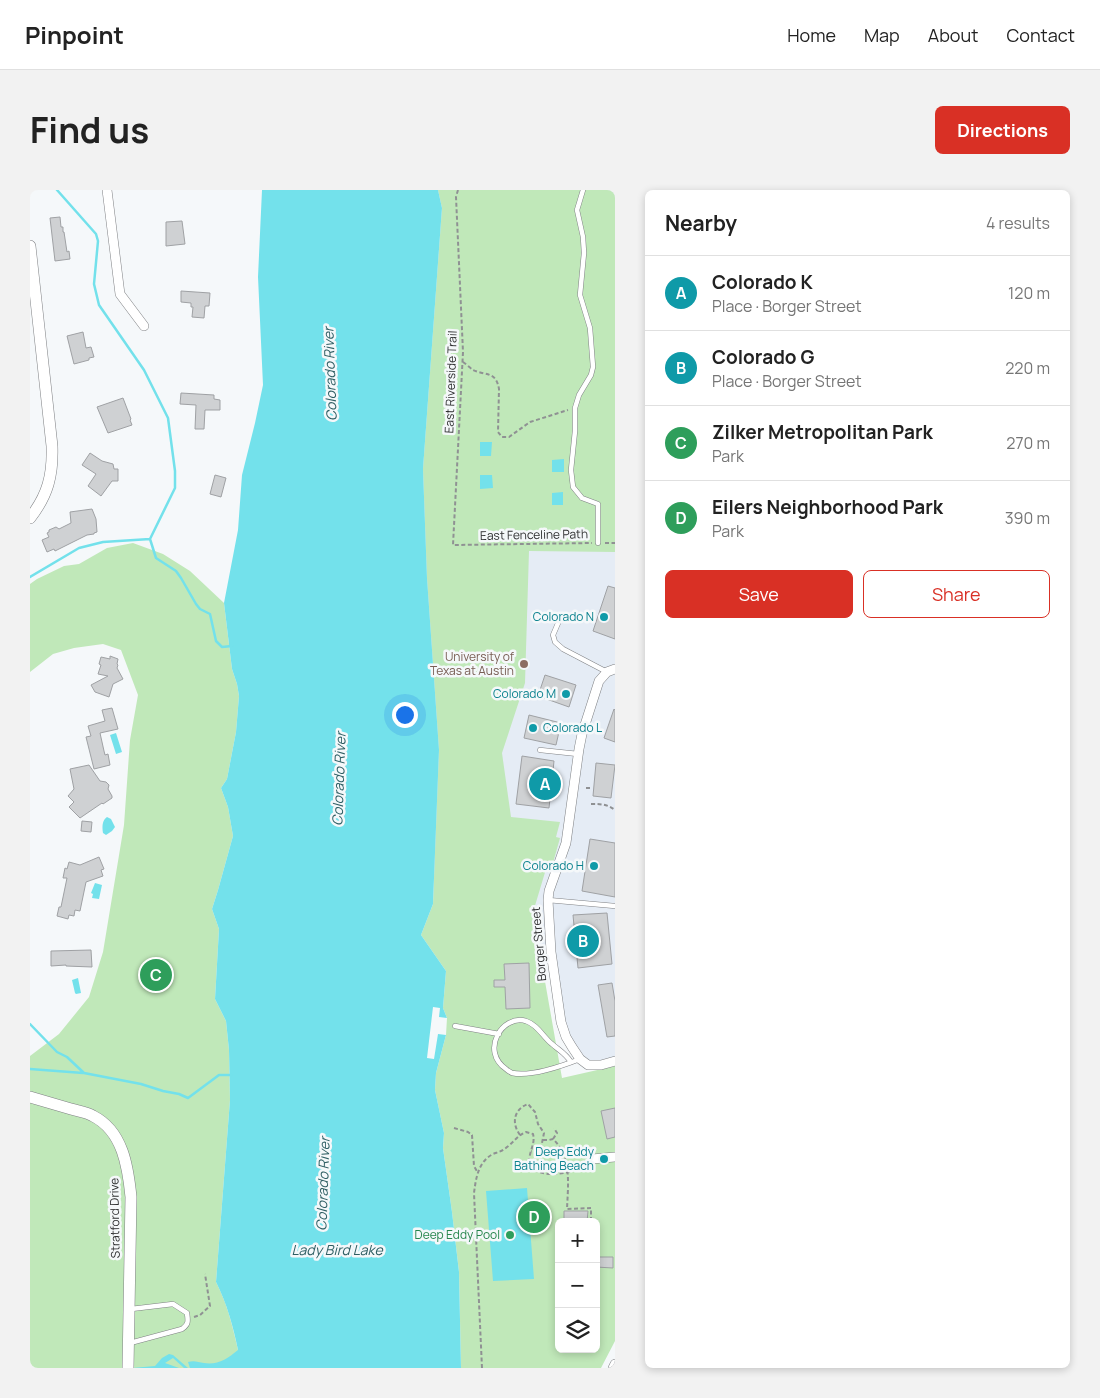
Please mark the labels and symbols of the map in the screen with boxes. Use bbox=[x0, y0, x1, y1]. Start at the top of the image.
water label: Colorado River bbox=[318, 325, 341, 421]
street label: East Riverside Trail bbox=[440, 330, 461, 434]
street label: East Fenceline Path bbox=[480, 525, 588, 544]
place label: Colorado N bbox=[533, 608, 594, 625]
marker: Colorado N bbox=[598, 611, 610, 623]
place label: University of Texas at Austin bbox=[430, 648, 515, 679]
marker: University of Texas at Austin bbox=[518, 658, 530, 670]
place label: Colorado M bbox=[493, 685, 556, 702]
marker: Colorado M bbox=[560, 688, 572, 700]
your location bbox=[392, 702, 418, 728]
place label: Colorado L bbox=[543, 719, 602, 736]
marker: Colorado L bbox=[527, 722, 539, 734]
water label: Colorado River bbox=[327, 730, 350, 826]
pin: A bbox=[529, 765, 561, 803]
place label: Colorado H bbox=[523, 857, 584, 874]
marker: Colorado H bbox=[588, 860, 600, 872]
street label: Borger Street bbox=[527, 906, 550, 982]
pin: B bbox=[567, 922, 599, 960]
pin: C bbox=[140, 956, 172, 994]
water label: Colorado River bbox=[311, 1135, 334, 1231]
place label: Deep Eddy Bathing Beach bbox=[514, 1143, 595, 1174]
marker: Deep Eddy Bathing Beach bbox=[598, 1153, 610, 1165]
street label: Stratford Drive bbox=[105, 1178, 124, 1258]
pin: D bbox=[518, 1198, 550, 1236]
place label: Deep Eddy Pool bbox=[415, 1226, 500, 1243]
marker: Deep Eddy Pool bbox=[504, 1229, 516, 1241]
water label: Lady Bird Lake bbox=[291, 1240, 383, 1259]

